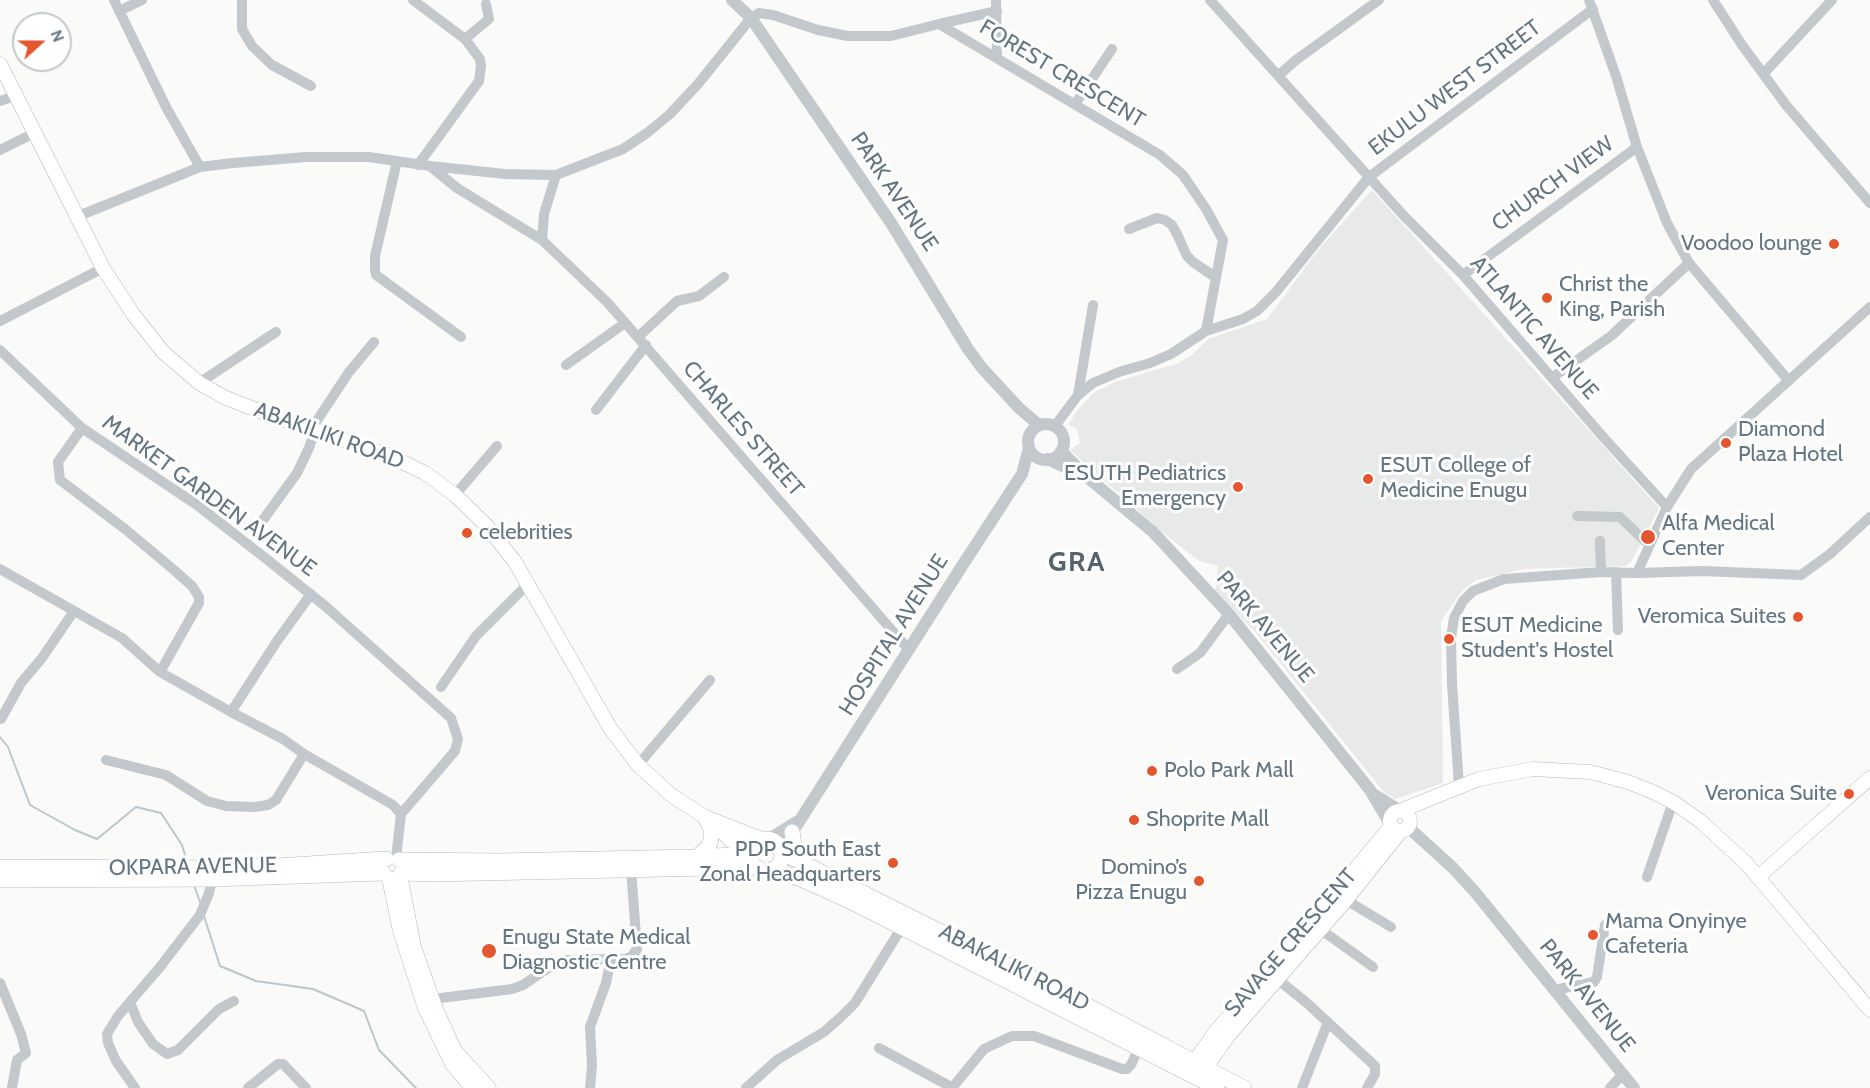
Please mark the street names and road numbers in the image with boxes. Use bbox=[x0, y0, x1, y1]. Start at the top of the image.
street label: FOREST CRESCENT bbox=[975, 14, 1149, 134]
street label: EKULU WEST STREET bbox=[1364, 15, 1546, 161]
street label: PARK AVENUE bbox=[845, 128, 943, 256]
street label: CHURCH VIEW bbox=[1487, 131, 1619, 237]
street label: ATLANTIC AVENUE bbox=[1464, 251, 1604, 405]
street label: CHARLES STREET bbox=[677, 356, 809, 502]
street label: ABAKILIKI ROAD bbox=[251, 397, 407, 475]
street label: MARKET GARDEN AVENUE bbox=[97, 410, 321, 582]
street label: HOSPITAL AVENUE bbox=[834, 549, 954, 721]
street label: PARK AVENUE bbox=[1211, 566, 1319, 688]
street label: OKPARA AVENUE bbox=[109, 852, 277, 882]
street label: SAVAGE CRESCENT bbox=[1219, 864, 1363, 1022]
street label: ABAKALIKI ROAD bbox=[934, 919, 1094, 1017]
street label: PARK AVENUE bbox=[1533, 934, 1641, 1058]

